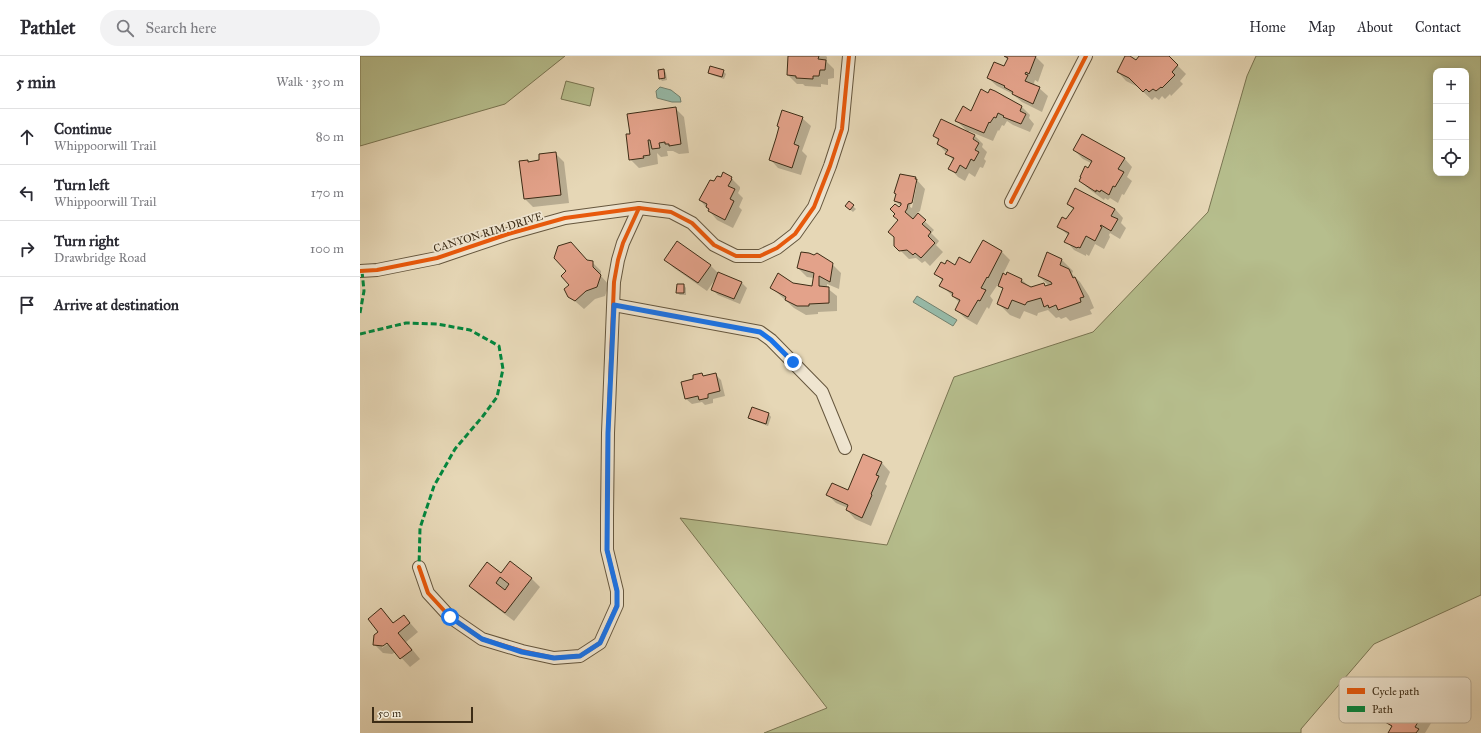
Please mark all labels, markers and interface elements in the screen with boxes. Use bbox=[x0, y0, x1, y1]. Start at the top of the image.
search box bbox=[100, 10, 380, 46]
text: Pathlet bbox=[20, 16, 76, 39]
icon: search bbox=[114, 17, 136, 39]
text: Search here bbox=[146, 19, 217, 37]
text: Home bbox=[1249, 19, 1286, 36]
text: Map bbox=[1308, 19, 1335, 36]
text: About bbox=[1357, 19, 1393, 36]
text: Contact bbox=[1415, 19, 1461, 36]
map controls bbox=[1433, 68, 1469, 176]
button: + bbox=[1433, 68, 1469, 104]
text: 5 min bbox=[16, 72, 56, 93]
text: Walk · 350 m bbox=[276, 74, 344, 90]
button: − bbox=[1433, 104, 1469, 140]
text: Continue bbox=[54, 120, 112, 138]
icon: ahead bbox=[16, 126, 38, 148]
text: 80 m bbox=[316, 129, 344, 145]
text: Whippoorwill Trail bbox=[54, 138, 156, 154]
button: locate bbox=[1433, 140, 1469, 176]
text: Turn left bbox=[54, 176, 110, 194]
icon: left bbox=[16, 182, 38, 204]
text: 170 m bbox=[311, 185, 344, 201]
text: Whippoorwill Trail bbox=[54, 194, 156, 210]
street label: CANYON RIM DRIVE bbox=[432, 210, 544, 255]
text: Turn right bbox=[54, 232, 119, 250]
icon: right bbox=[16, 238, 38, 260]
text: 100 m bbox=[310, 241, 344, 257]
text: Drawbridge Road bbox=[54, 250, 146, 266]
icon: arrive bbox=[16, 294, 38, 316]
text: Arrive at destination bbox=[54, 296, 179, 314]
route end bbox=[784, 353, 802, 371]
route start bbox=[441, 608, 459, 626]
legend bbox=[1339, 677, 1471, 723]
text: Cycle path bbox=[1372, 685, 1419, 698]
text: Path bbox=[1372, 703, 1393, 716]
scale bar bbox=[372, 705, 473, 724]
text: 50 m bbox=[378, 707, 401, 720]

